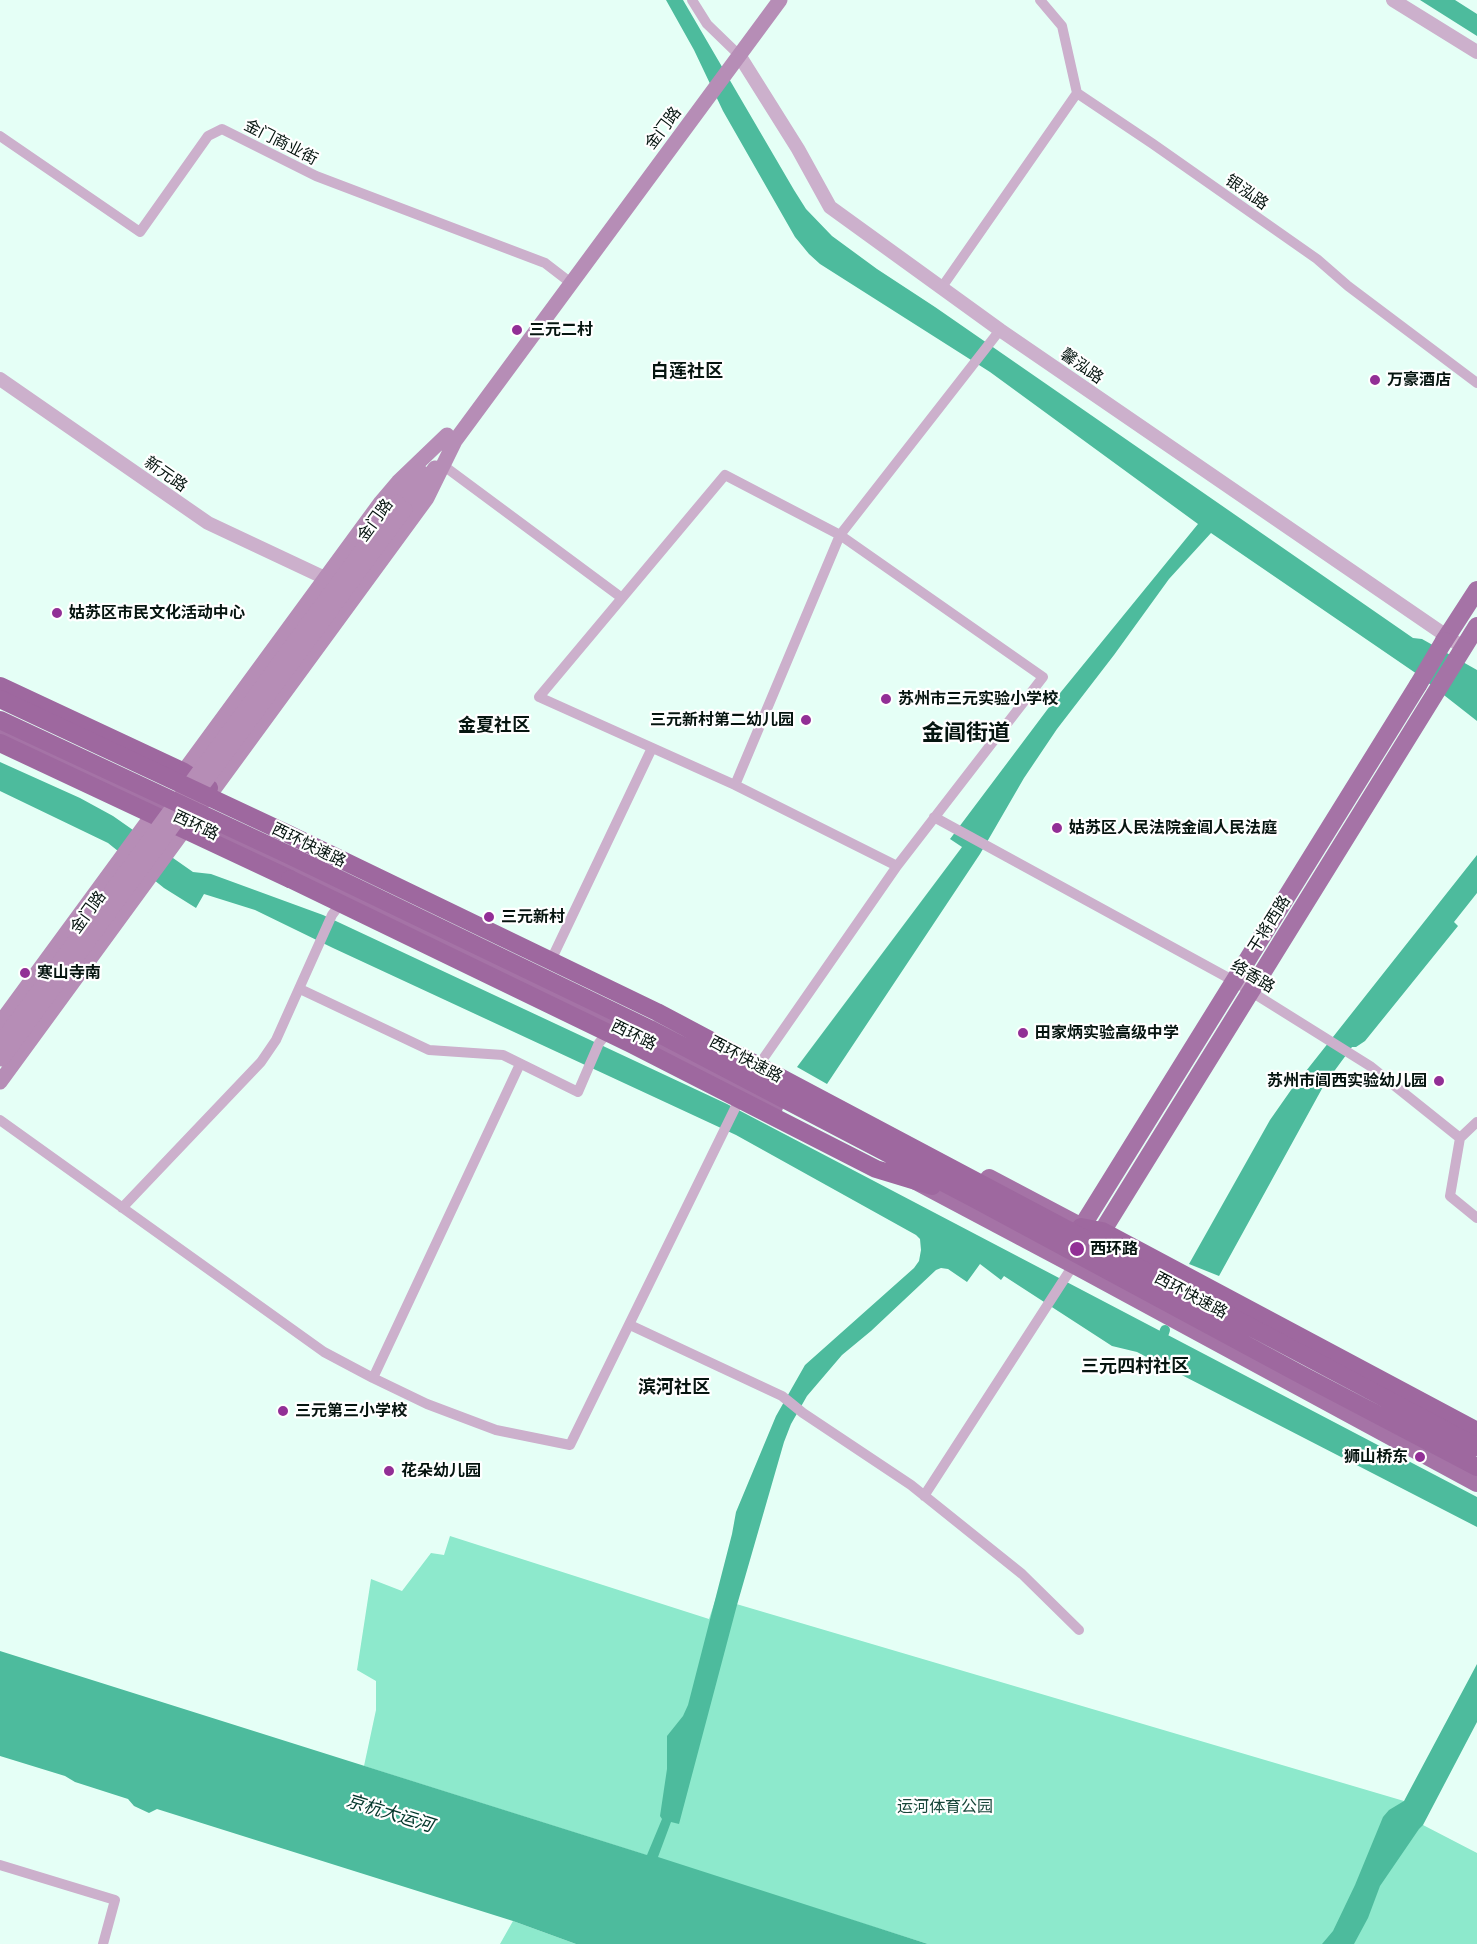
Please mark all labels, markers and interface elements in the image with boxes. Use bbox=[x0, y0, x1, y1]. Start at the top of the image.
street label: 金门路 bbox=[641, 103, 685, 153]
street label: 金门商业街 bbox=[241, 115, 321, 169]
street label: 银泓路 bbox=[1222, 170, 1272, 214]
place label: 三元二村 bbox=[529, 320, 593, 340]
marker: 三元二村 bbox=[510, 323, 524, 337]
street label: 馨泓路 bbox=[1057, 344, 1107, 388]
district label: 白莲社区 bbox=[651, 360, 723, 382]
place label: 万豪酒店 bbox=[1387, 370, 1451, 390]
marker: 万豪酒店 bbox=[1368, 373, 1382, 387]
street label: 新元路 bbox=[141, 452, 191, 496]
street label: 金门路 bbox=[353, 495, 397, 545]
place label: 姑苏区市民文化活动中心 bbox=[69, 603, 245, 623]
marker: 姑苏区市民文化活动中心 bbox=[50, 606, 64, 620]
place label: 苏州市三元实验小学校 bbox=[898, 689, 1058, 709]
marker: 苏州市三元实验小学校 bbox=[879, 692, 893, 706]
place label: 三元新村第二幼儿园 bbox=[650, 710, 794, 730]
marker: 三元新村第二幼儿园 bbox=[799, 713, 813, 727]
district label: 金夏社区 bbox=[458, 714, 530, 736]
district label: 金阊街道 bbox=[922, 720, 1010, 746]
street label: 西环路 bbox=[170, 806, 222, 844]
place label: 姑苏区人民法院金阊人民法庭 bbox=[1069, 818, 1277, 838]
street label: 西环快速路 bbox=[269, 819, 349, 871]
marker: 姑苏区人民法院金阊人民法庭 bbox=[1050, 821, 1064, 835]
street label: 金门路 bbox=[66, 887, 110, 937]
street label: 干将西路 bbox=[1244, 892, 1294, 956]
place label: 三元新村 bbox=[501, 907, 565, 927]
marker: 三元新村 bbox=[482, 910, 496, 924]
street label: 络香路 bbox=[1227, 955, 1279, 997]
place label: 寒山寺南 bbox=[37, 963, 101, 983]
marker: 寒山寺南 bbox=[18, 966, 32, 980]
street label: 西环路 bbox=[608, 1016, 660, 1054]
place label: 田家炳实验高级中学 bbox=[1035, 1023, 1179, 1043]
marker: 田家炳实验高级中学 bbox=[1016, 1026, 1030, 1040]
street label: 西环快速路 bbox=[706, 1032, 786, 1086]
place label: 苏州市阊西实验幼儿园 bbox=[1267, 1071, 1427, 1091]
marker: 苏州市阊西实验幼儿园 bbox=[1432, 1074, 1446, 1088]
place label: 西环路 bbox=[1090, 1239, 1138, 1259]
marker: 西环路 bbox=[1068, 1240, 1086, 1258]
street label: 西环快速路 bbox=[1151, 1268, 1231, 1322]
district label: 三元四村社区 bbox=[1081, 1355, 1189, 1377]
district label: 滨河社区 bbox=[638, 1376, 710, 1398]
place label: 三元第三小学校 bbox=[295, 1401, 407, 1421]
marker: 三元第三小学校 bbox=[276, 1404, 290, 1418]
place label: 狮山桥东 bbox=[1344, 1447, 1408, 1467]
marker: 狮山桥东 bbox=[1413, 1450, 1427, 1464]
place label: 花朵幼儿园 bbox=[401, 1461, 481, 1481]
marker: 花朵幼儿园 bbox=[382, 1464, 396, 1478]
water label: 京杭大运河 bbox=[344, 1790, 436, 1836]
park label: 运河体育公园 bbox=[897, 1797, 993, 1817]

